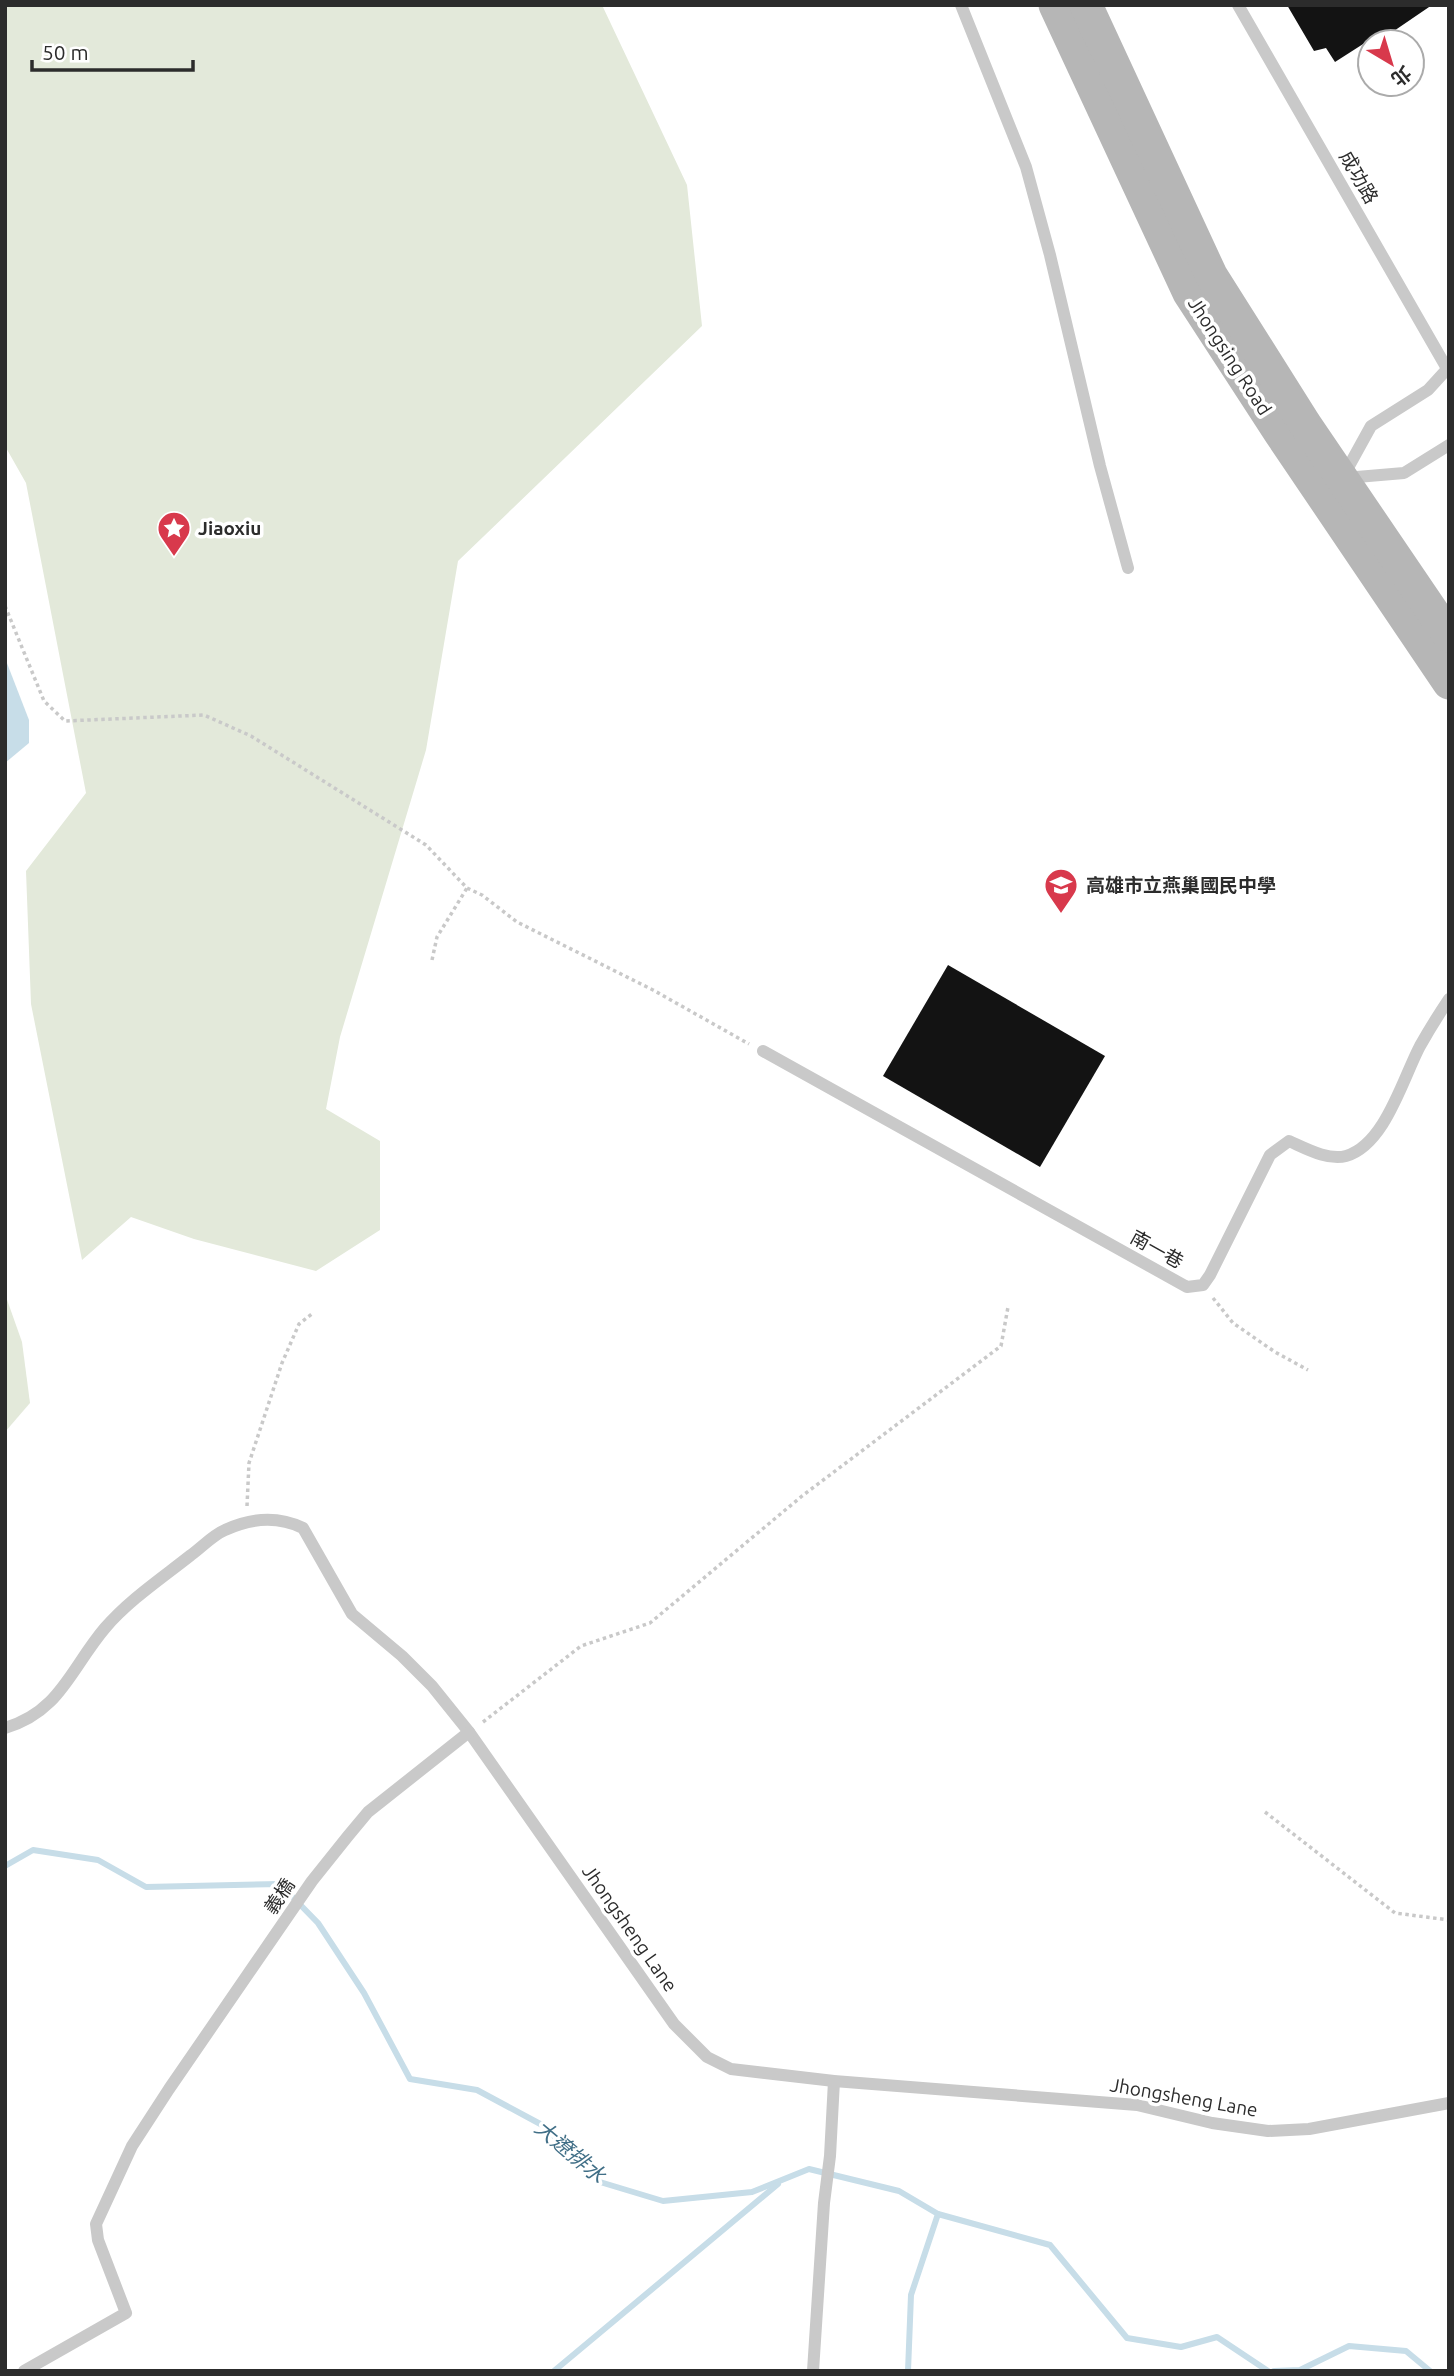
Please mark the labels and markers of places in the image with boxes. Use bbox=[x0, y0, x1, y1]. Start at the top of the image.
place icon: Jiaoxiu bbox=[155, 509, 193, 558]
place label: Jiaoxiu bbox=[198, 517, 261, 539]
school or university icon: 高雄市立燕巢國民中學 bbox=[1042, 866, 1080, 915]
place label: 高雄市立燕巢國民中學 bbox=[1086, 874, 1276, 896]

